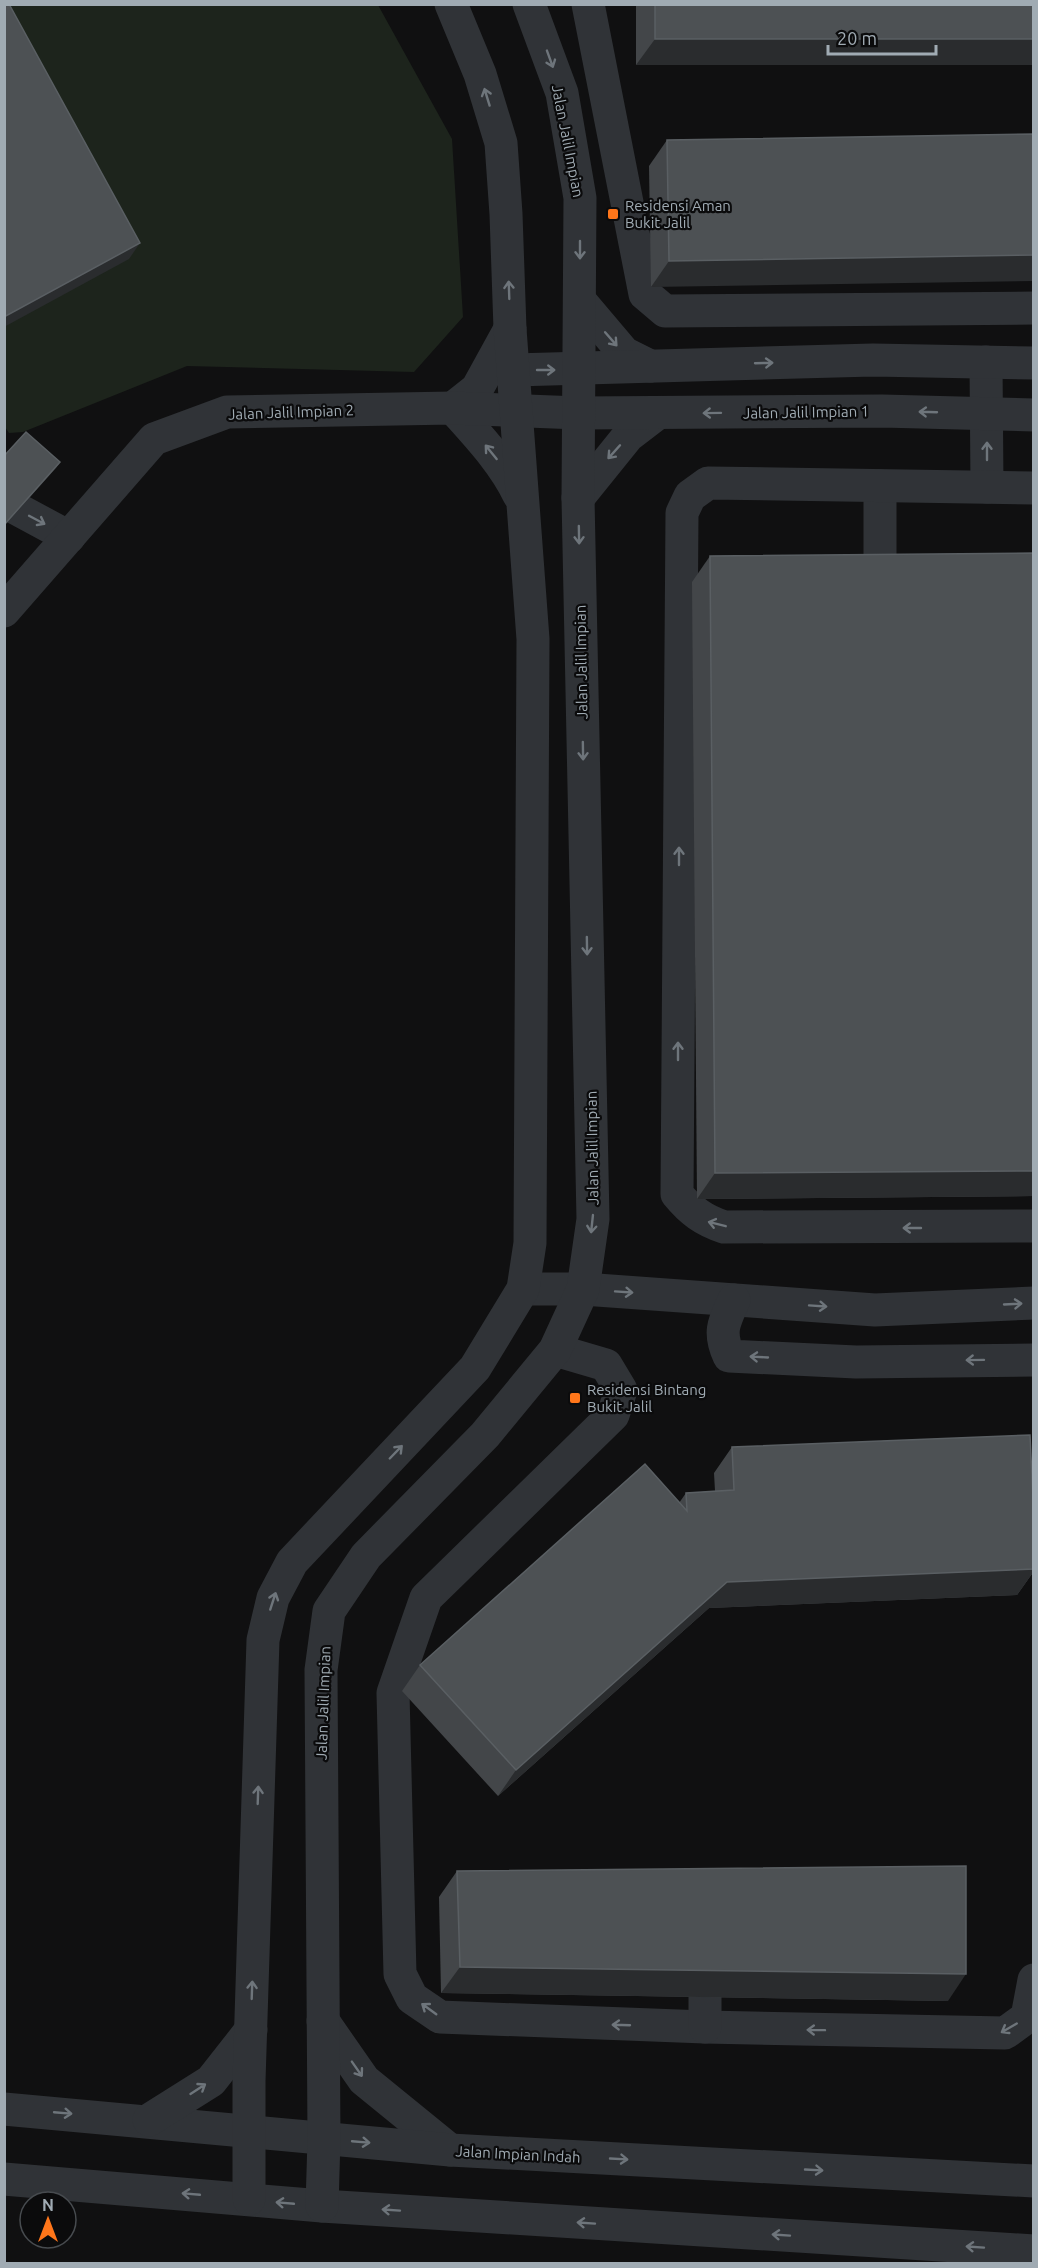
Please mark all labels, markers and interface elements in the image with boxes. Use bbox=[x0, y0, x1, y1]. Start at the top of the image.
scale bar bbox=[828, 18, 936, 56]
text: 20 m bbox=[837, 28, 877, 48]
one-way arrow bbox=[545, 49, 556, 68]
street label: Jalan Jalil Impian bbox=[549, 83, 587, 199]
one-way arrow bbox=[481, 88, 492, 107]
place label: Residensi Aman Bukit Jalil bbox=[625, 197, 731, 231]
marker: Residensi Aman Bukit Jalil bbox=[606, 207, 620, 221]
one-way arrow bbox=[574, 240, 586, 260]
one-way arrow bbox=[503, 280, 514, 300]
one-way arrow bbox=[604, 331, 618, 346]
one-way arrow bbox=[753, 357, 773, 369]
one-way arrow bbox=[536, 364, 556, 376]
street label: Jalan Jalil Impian 2 bbox=[228, 401, 354, 423]
street label: Jalan Jalil Impian 1 bbox=[743, 402, 869, 422]
one-way arrow bbox=[919, 406, 939, 418]
one-way arrow bbox=[703, 407, 723, 418]
one-way arrow bbox=[981, 441, 993, 461]
one-way arrow bbox=[607, 444, 621, 459]
one-way arrow bbox=[484, 445, 498, 460]
one-way arrow bbox=[27, 515, 45, 526]
one-way arrow bbox=[573, 524, 585, 544]
street label: Jalan Jalil Impian bbox=[572, 605, 590, 719]
one-way arrow bbox=[577, 740, 589, 760]
one-way arrow bbox=[673, 847, 685, 867]
one-way arrow bbox=[582, 935, 593, 955]
one-way arrow bbox=[672, 1042, 684, 1062]
street label: Jalan Jalil Impian bbox=[583, 1091, 601, 1205]
one-way arrow bbox=[586, 1214, 597, 1234]
one-way arrow bbox=[708, 1218, 727, 1230]
one-way arrow bbox=[903, 1222, 923, 1234]
one-way arrow bbox=[613, 1287, 633, 1298]
one-way arrow bbox=[1002, 1299, 1022, 1310]
one-way arrow bbox=[808, 1301, 828, 1312]
one-way arrow bbox=[750, 1352, 770, 1363]
one-way arrow bbox=[966, 1355, 986, 1366]
place label: Residensi Bintang Bukit Jalil bbox=[587, 1381, 706, 1415]
marker: Residensi Bintang Bukit Jalil bbox=[568, 1391, 582, 1405]
one-way arrow bbox=[388, 1445, 402, 1460]
one-way arrow bbox=[269, 1592, 280, 1611]
street label: Jalan Jalil Impian bbox=[313, 1646, 333, 1760]
one-way arrow bbox=[253, 1785, 264, 1805]
one-way arrow bbox=[246, 1980, 258, 2000]
one-way arrow bbox=[421, 2003, 437, 2016]
one-way arrow bbox=[611, 2019, 631, 2030]
one-way arrow bbox=[1001, 2022, 1018, 2034]
one-way arrow bbox=[806, 2024, 826, 2035]
one-way arrow bbox=[351, 2061, 363, 2077]
one-way arrow bbox=[189, 2082, 206, 2094]
one-way arrow bbox=[52, 2108, 72, 2119]
one-way arrow bbox=[351, 2137, 371, 2148]
street label: Jalan Impian Indah bbox=[455, 2142, 581, 2166]
one-way arrow bbox=[608, 2154, 628, 2165]
one-way arrow bbox=[803, 2164, 823, 2175]
one-way arrow bbox=[181, 2188, 201, 2199]
north arrow bbox=[18, 2190, 78, 2250]
text: N bbox=[42, 2196, 54, 2214]
one-way arrow bbox=[276, 2197, 296, 2208]
one-way arrow bbox=[382, 2205, 402, 2216]
one-way arrow bbox=[576, 2217, 596, 2228]
one-way arrow bbox=[771, 2229, 791, 2240]
one-way arrow bbox=[966, 2242, 986, 2253]

